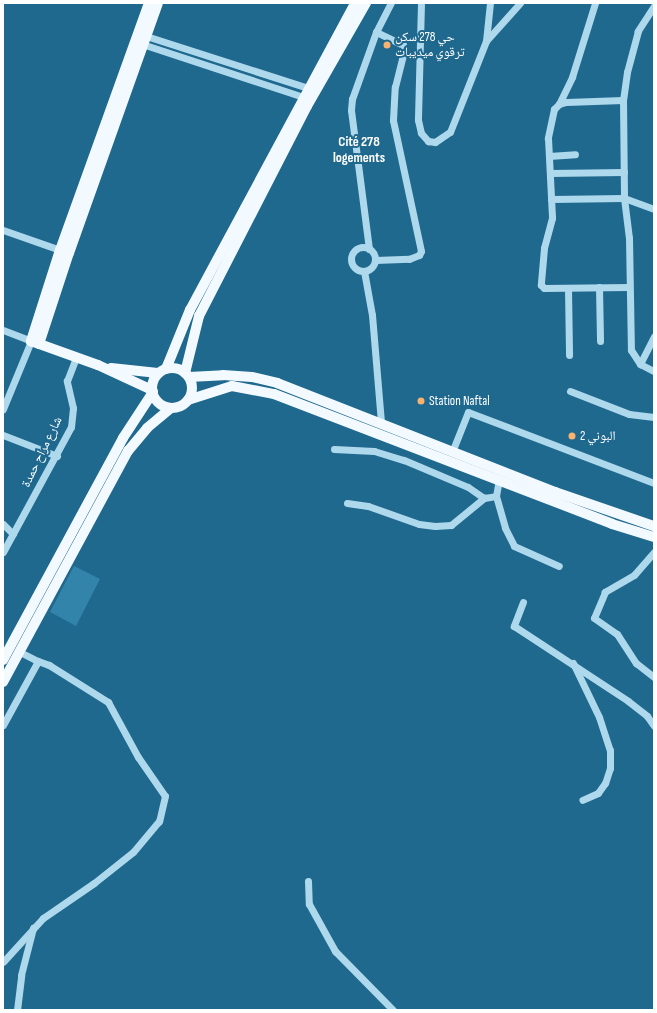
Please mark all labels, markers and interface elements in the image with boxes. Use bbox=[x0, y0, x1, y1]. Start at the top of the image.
place label: حي 278 سكن ترقوي ميديبات bbox=[395, 30, 465, 61]
marker: حي 278 سكن ترقوي ميديبات bbox=[382, 40, 392, 50]
district label: Cité 278 logements bbox=[333, 134, 385, 166]
place label: Station Naftal bbox=[429, 393, 490, 409]
marker: Station Naftal bbox=[416, 396, 426, 406]
street label: شارع مراح حمدة bbox=[18, 414, 66, 490]
place label: البوني 2 bbox=[580, 428, 616, 444]
marker: البوني 2 bbox=[567, 431, 577, 441]

